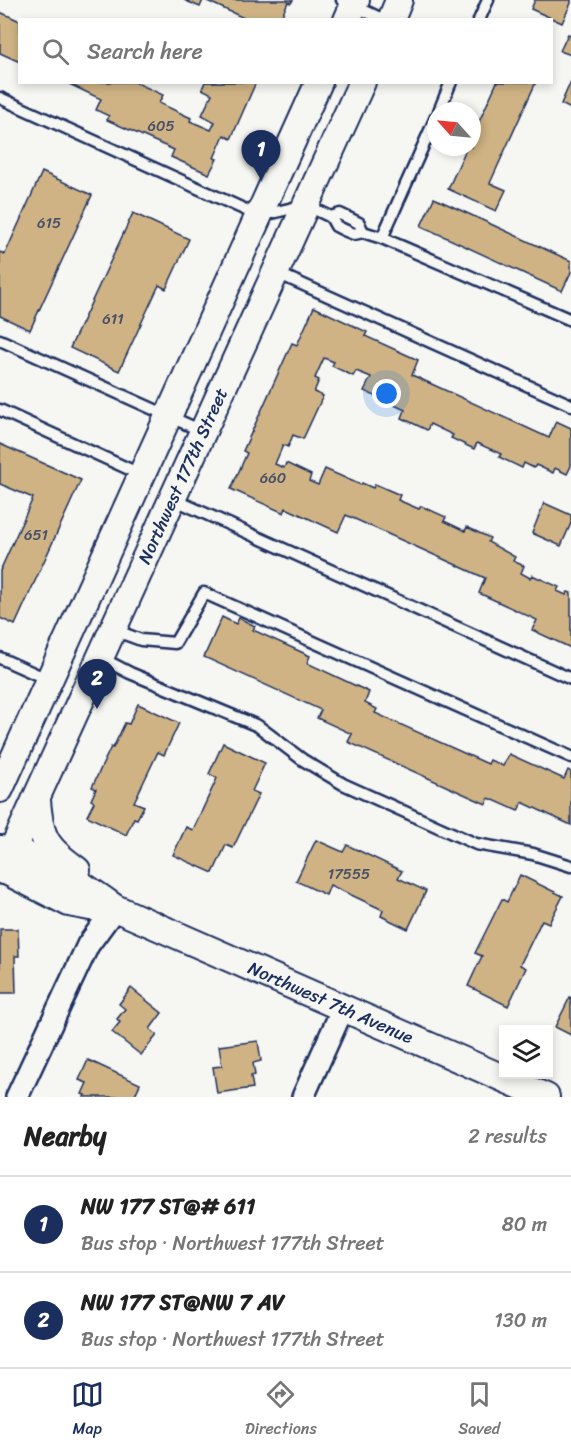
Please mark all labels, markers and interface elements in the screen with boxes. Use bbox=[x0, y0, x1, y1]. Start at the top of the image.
search box bbox=[18, 18, 553, 84]
text: Search here bbox=[87, 32, 203, 71]
icon: search bbox=[39, 35, 72, 68]
north arrow bbox=[427, 102, 481, 156]
house number: 605 bbox=[147, 113, 175, 139]
pin: 1 bbox=[242, 130, 280, 180]
house number: 615 bbox=[37, 210, 61, 236]
house number: 611 bbox=[102, 306, 124, 332]
your location bbox=[372, 379, 401, 408]
street label: Northwest 177th Street bbox=[129, 382, 237, 570]
house number: 660 bbox=[260, 465, 286, 491]
house number: 651 bbox=[24, 522, 48, 548]
pin: 2 bbox=[78, 660, 116, 709]
house number: 17555 bbox=[328, 861, 370, 887]
street label: Northwest 7th Avenue bbox=[243, 952, 419, 1053]
map controls bbox=[499, 1025, 553, 1079]
button: layers bbox=[499, 1025, 553, 1079]
text: Nearby bbox=[24, 1113, 106, 1159]
text: 2 results bbox=[468, 1119, 547, 1154]
text: NW 177 ST@# 611 bbox=[81, 1187, 255, 1226]
text: 1 bbox=[39, 1207, 48, 1242]
text: 80 m bbox=[502, 1207, 547, 1242]
text: Bus stop · Northwest 177th Street bbox=[81, 1226, 384, 1261]
text: NW 177 ST@NW 7 AV bbox=[81, 1283, 285, 1322]
text: 2 bbox=[38, 1303, 49, 1338]
text: 130 m bbox=[494, 1303, 547, 1338]
text: Bus stop · Northwest 177th Street bbox=[81, 1322, 384, 1357]
tab: Map bbox=[71, 1378, 104, 1443]
tab: Directions bbox=[245, 1378, 317, 1443]
tab: Saved bbox=[458, 1378, 500, 1443]

